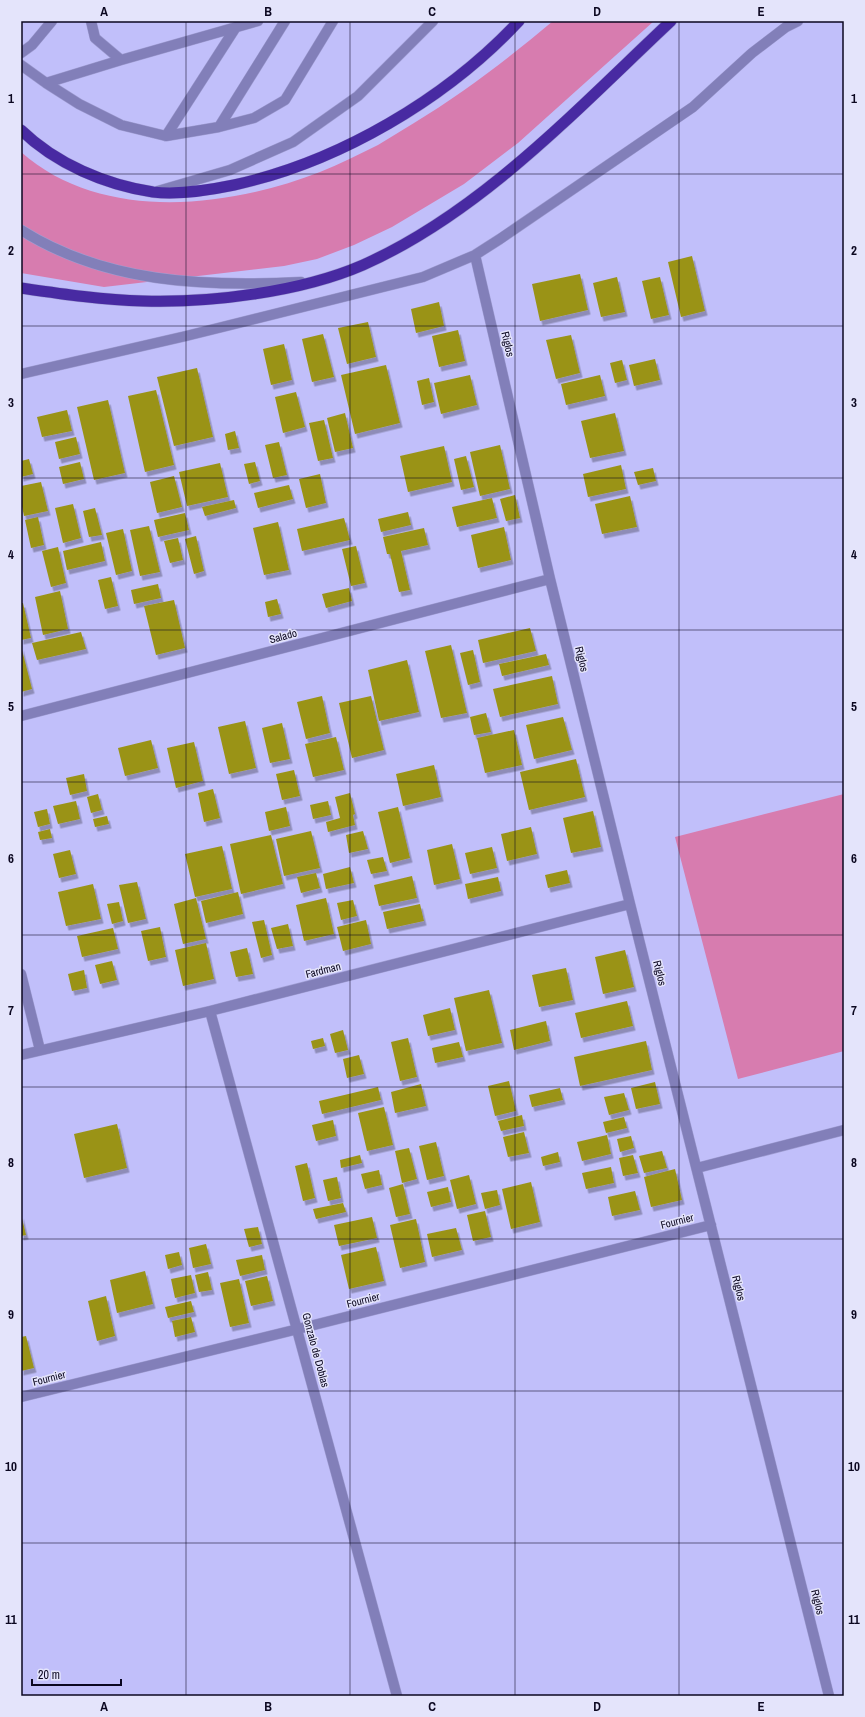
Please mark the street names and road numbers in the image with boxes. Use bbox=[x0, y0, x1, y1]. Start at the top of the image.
street label: Riglos bbox=[498, 330, 518, 358]
street label: Salado bbox=[268, 626, 298, 646]
street label: Riglos bbox=[572, 645, 592, 674]
street label: Fardman bbox=[304, 959, 342, 981]
street label: Riglos bbox=[650, 959, 670, 988]
street label: Fournier bbox=[659, 1210, 695, 1232]
street label: Riglos bbox=[729, 1274, 749, 1303]
street label: Fournier bbox=[345, 1289, 381, 1311]
street label: Gonzalo de Doblas bbox=[299, 1311, 333, 1389]
street label: Fournier bbox=[31, 1367, 67, 1389]
street label: Riglos bbox=[808, 1588, 828, 1617]

